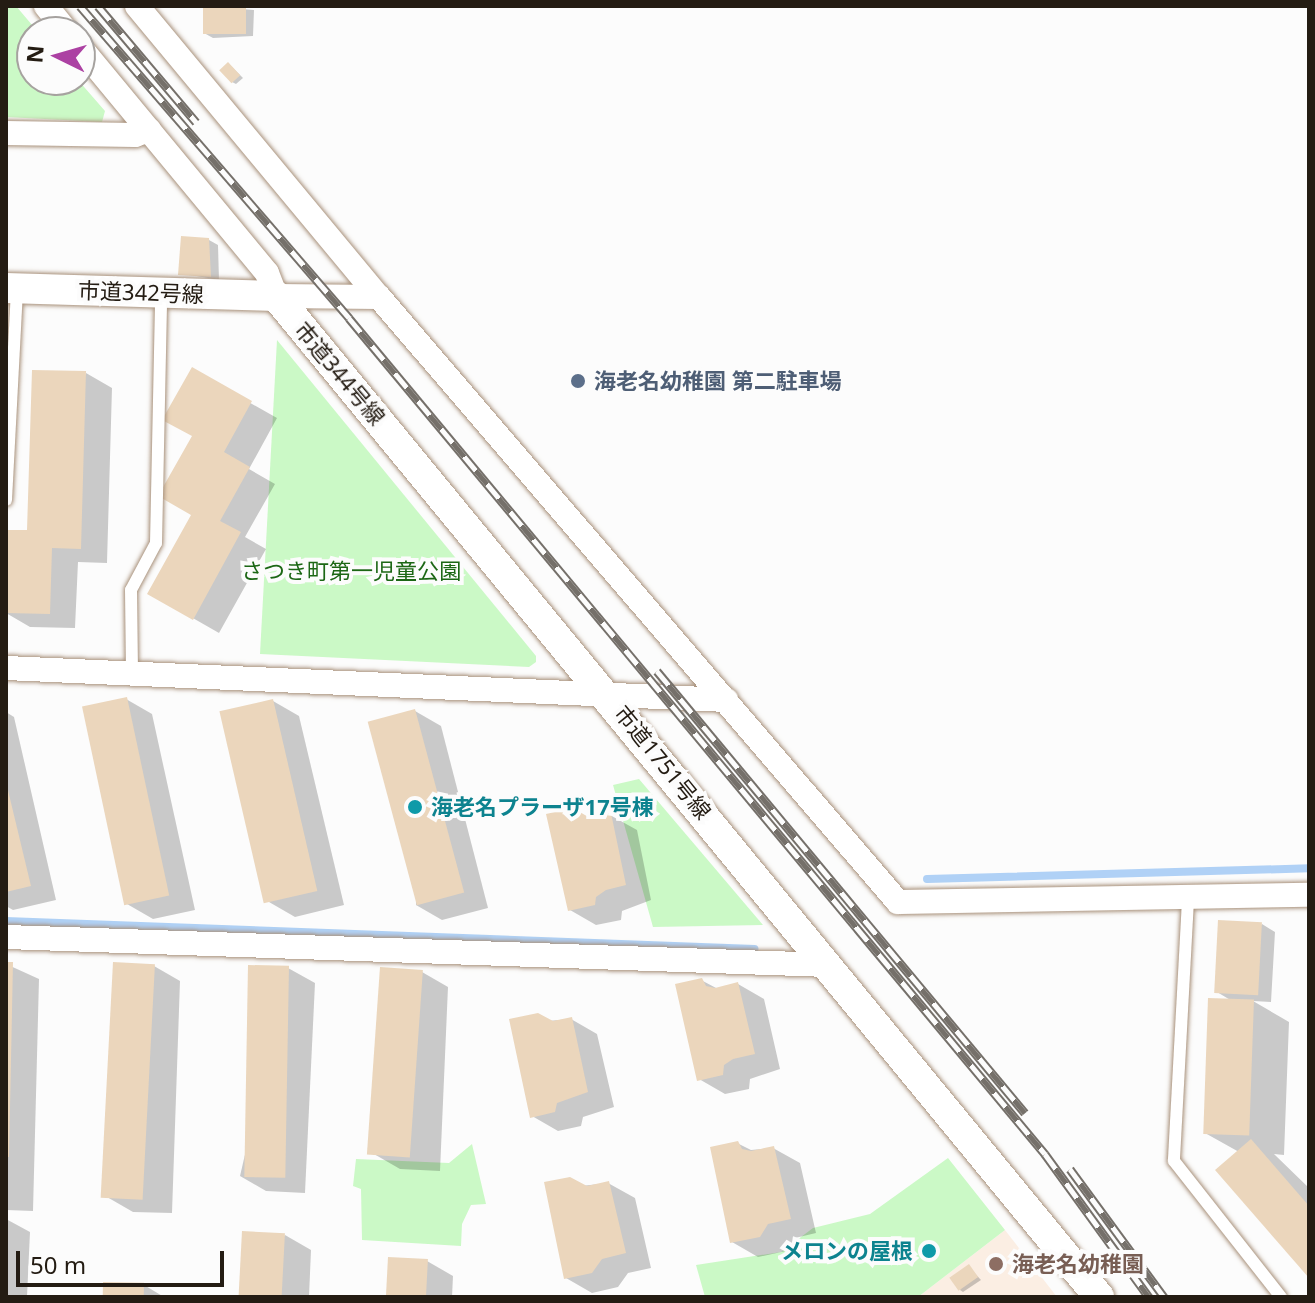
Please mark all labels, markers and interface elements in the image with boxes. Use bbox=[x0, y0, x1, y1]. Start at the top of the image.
north arrow bbox=[16, 16, 96, 96]
text: N bbox=[18, 44, 50, 64]
street label: 市道342号線 bbox=[78, 277, 204, 307]
street label: 市道344号線 bbox=[289, 316, 391, 430]
place label: 海老名幼稚園 第二駐車場 bbox=[594, 368, 842, 394]
marker: 海老名幼稚園 第二駐車場 bbox=[569, 372, 587, 390]
park label: さつき町第一児童公園 bbox=[241, 558, 461, 584]
street label: 市道1751号線 bbox=[609, 700, 717, 824]
place label: 海老名プラーザ17号棟 bbox=[431, 794, 654, 820]
marker: 海老名プラーザ17号棟 bbox=[406, 798, 424, 816]
scale bar bbox=[20, 1235, 228, 1285]
place label: メロンの屋根 bbox=[781, 1238, 913, 1264]
marker: メロンの屋根 bbox=[920, 1242, 938, 1260]
text: 50 m bbox=[30, 1248, 86, 1281]
place label: 海老名幼稚園 bbox=[1012, 1251, 1144, 1277]
marker: 海老名幼稚園 bbox=[987, 1255, 1005, 1273]

